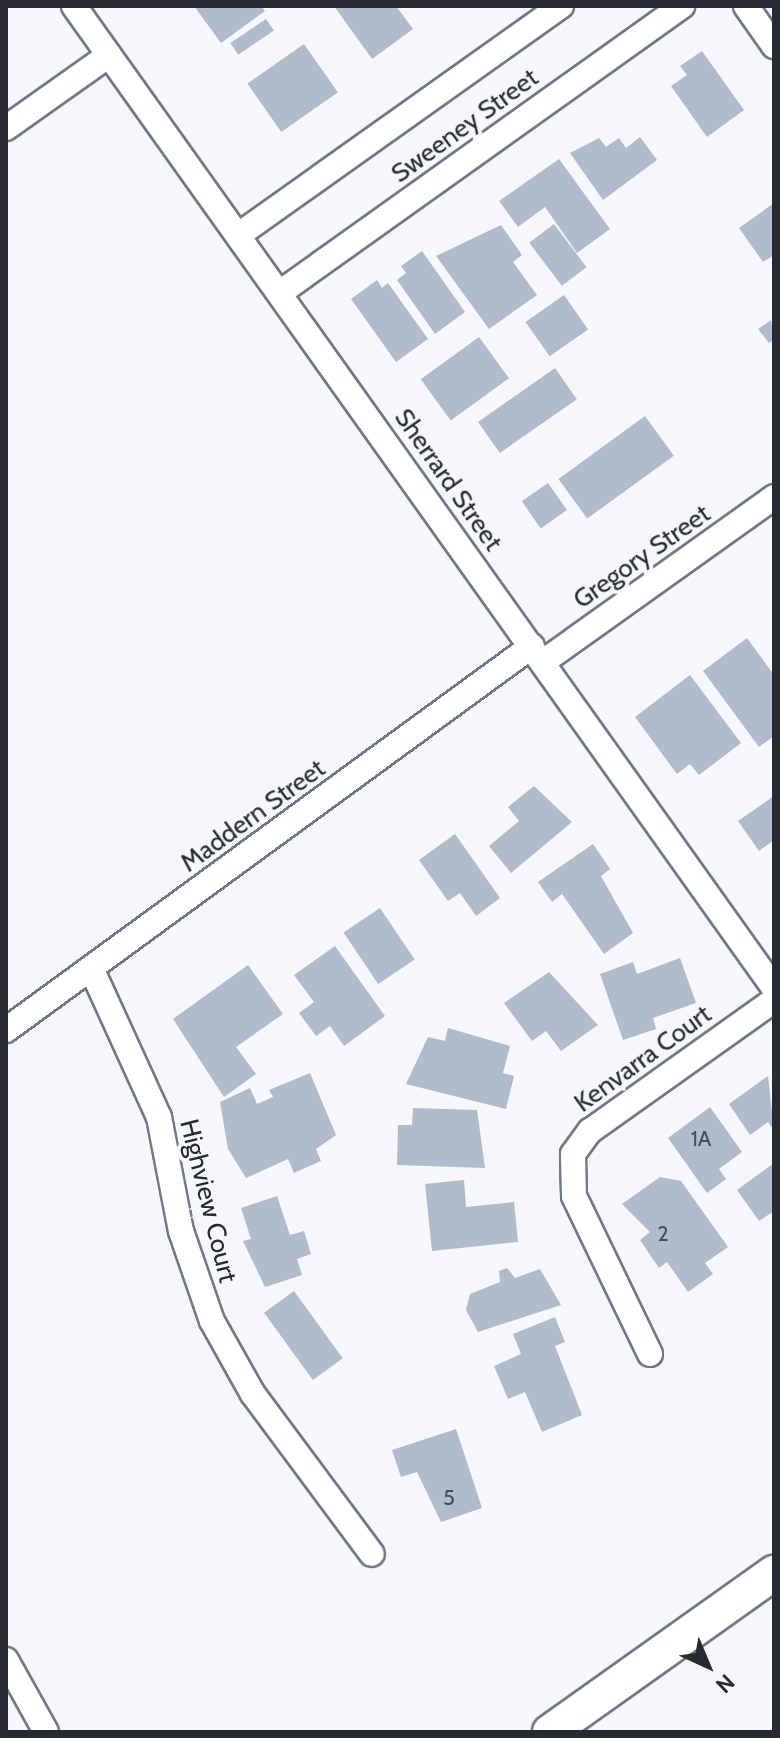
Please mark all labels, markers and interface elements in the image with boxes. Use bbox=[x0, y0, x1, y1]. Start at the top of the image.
street label: Sweeney Street bbox=[386, 62, 544, 190]
street label: Sherrard Street bbox=[388, 403, 508, 557]
street label: Gregory Street bbox=[568, 498, 716, 616]
street label: Maddern Street bbox=[175, 753, 331, 879]
street label: Kenvarra Court bbox=[568, 999, 718, 1119]
street label: Highview Court bbox=[173, 1116, 243, 1286]
house number: 1A bbox=[691, 1126, 711, 1152]
house number: 2 bbox=[657, 1221, 669, 1247]
house number: 5 bbox=[443, 1485, 455, 1511]
north arrow bbox=[668, 1626, 748, 1706]
text: N bbox=[710, 1669, 740, 1699]

